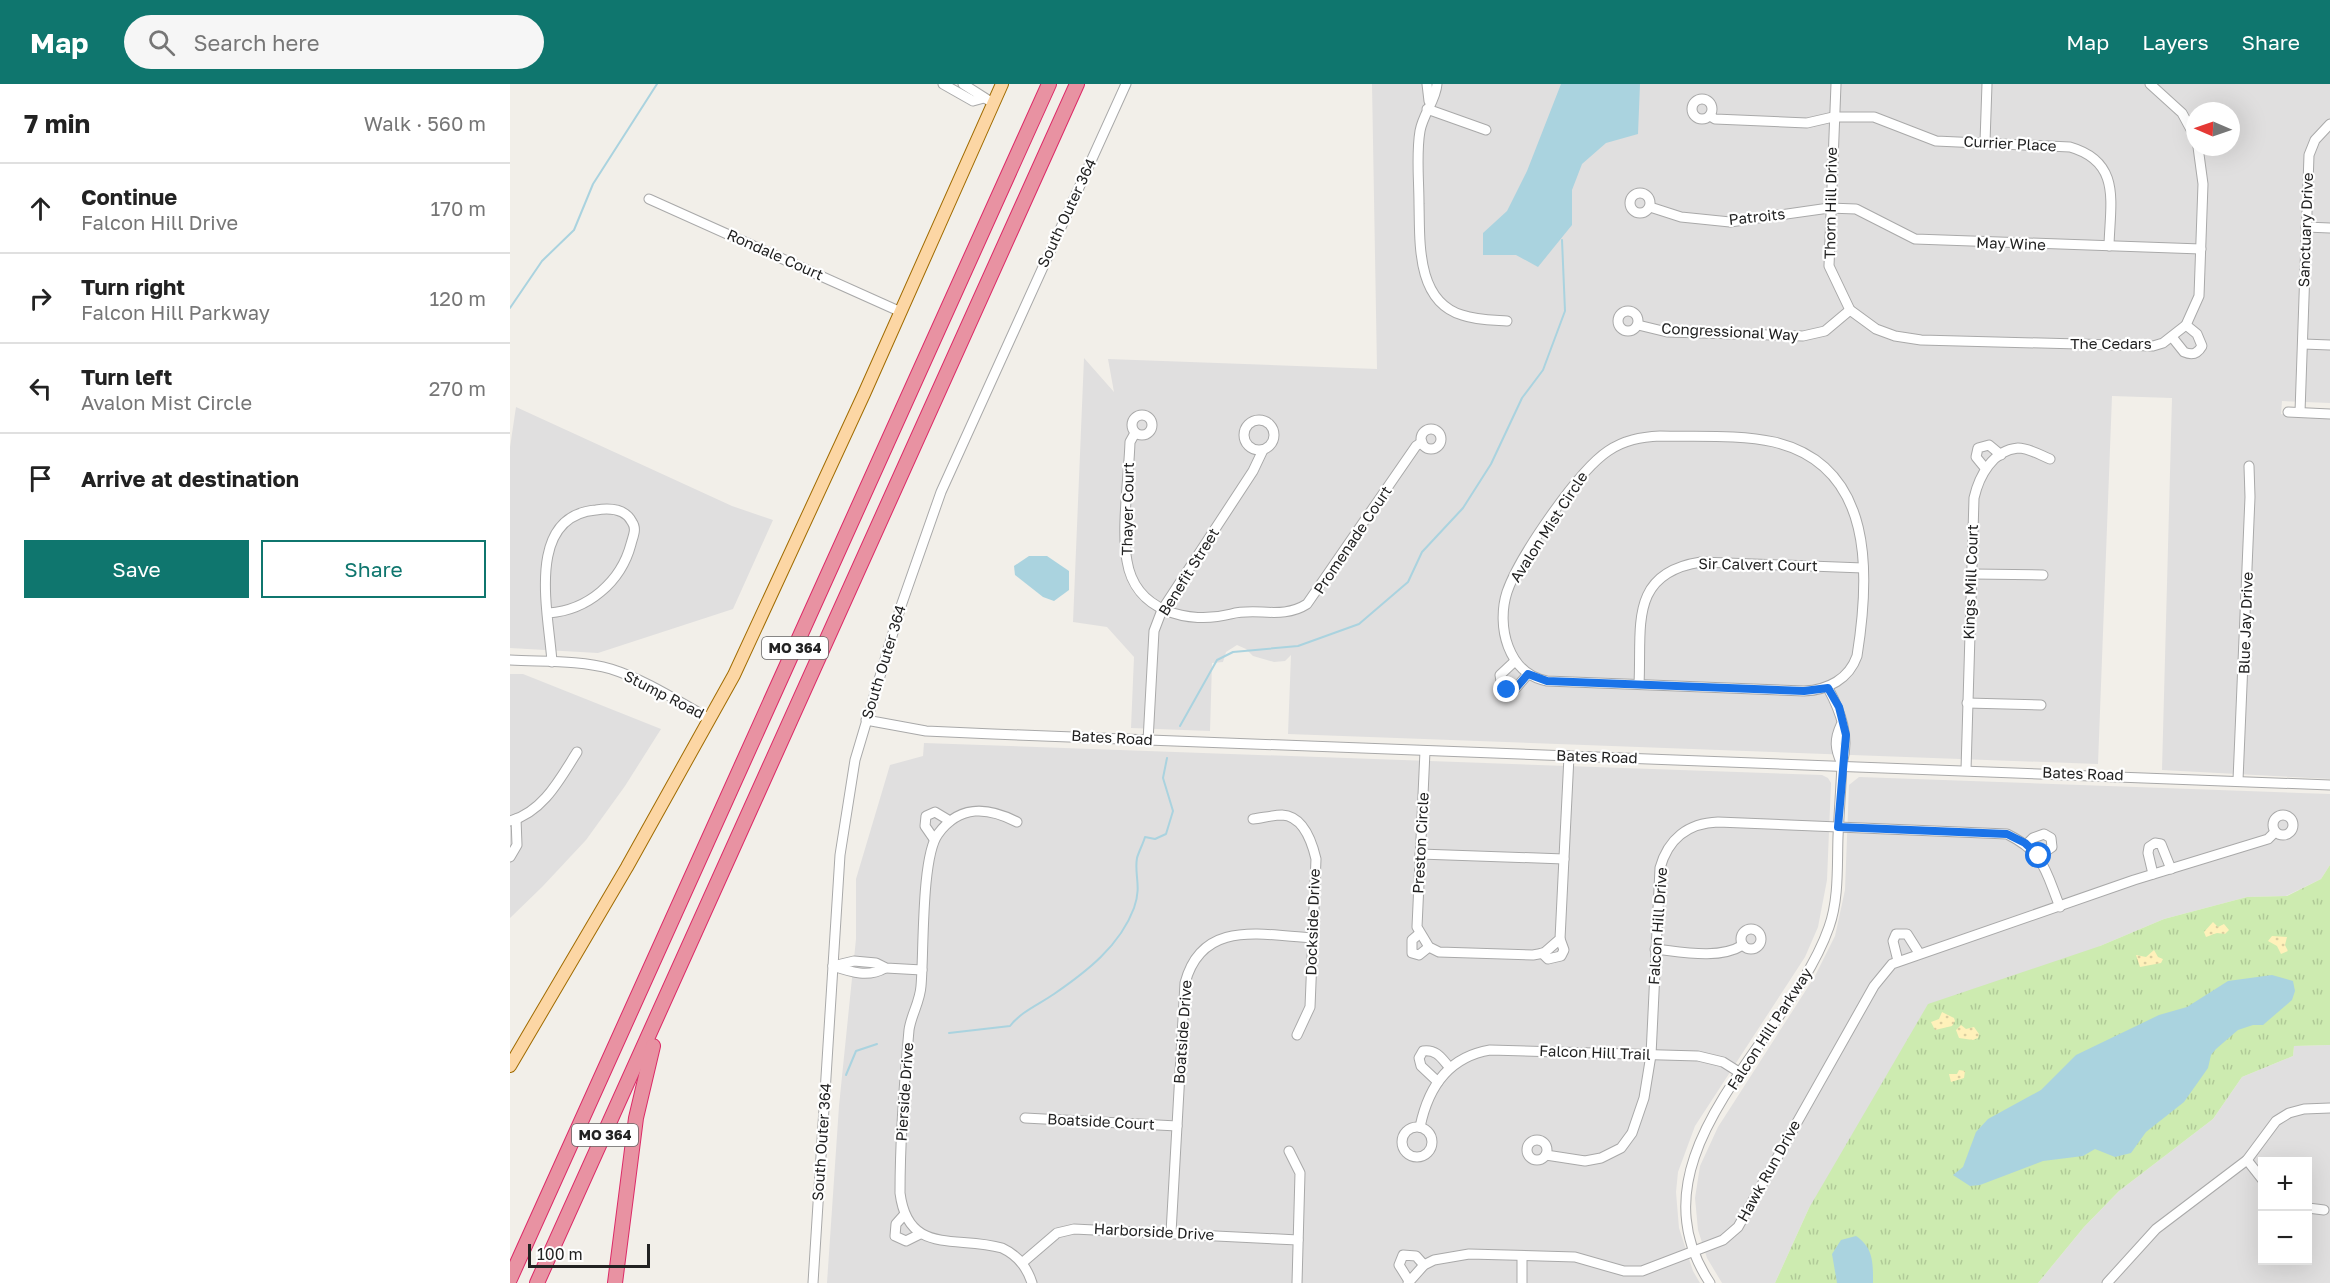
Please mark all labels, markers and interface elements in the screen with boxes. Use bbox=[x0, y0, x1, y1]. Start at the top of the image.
search box bbox=[124, 15, 544, 69]
text: Map bbox=[30, 26, 88, 59]
icon: search bbox=[145, 26, 178, 59]
text: Search here bbox=[193, 29, 319, 56]
text: Map bbox=[2066, 29, 2109, 55]
text: Layers bbox=[2142, 29, 2209, 55]
text: Share bbox=[2242, 29, 2300, 55]
north arrow bbox=[2186, 102, 2240, 156]
text: 7 min bbox=[24, 108, 90, 139]
text: Walk · 560 m bbox=[364, 111, 486, 135]
street label: Currier Place bbox=[1963, 132, 2057, 154]
street label: Thorn Hill Drive bbox=[1820, 146, 1840, 259]
street label: South Outer 364 bbox=[1033, 155, 1099, 270]
street label: Sanctuary Drive bbox=[2294, 172, 2316, 288]
text: Continue bbox=[81, 183, 177, 210]
icon: ahead bbox=[24, 192, 57, 225]
text: 170 m bbox=[431, 196, 486, 220]
street label: Patroits bbox=[1728, 204, 1786, 228]
text: Falcon Hill Drive bbox=[81, 210, 238, 234]
street label: Rondale Court bbox=[724, 225, 826, 283]
street label: May Wine bbox=[1976, 233, 2046, 253]
text: Turn right bbox=[81, 273, 185, 300]
icon: right bbox=[24, 282, 57, 315]
text: 120 m bbox=[430, 286, 486, 310]
text: Falcon Hill Parkway bbox=[81, 300, 270, 324]
street label: Congressional Way bbox=[1661, 318, 1800, 344]
street label: The Cedars bbox=[2070, 334, 2152, 352]
text: Turn left bbox=[81, 363, 172, 390]
icon: left bbox=[24, 372, 57, 405]
text: 270 m bbox=[429, 376, 486, 400]
text: Avalon Mist Circle bbox=[81, 390, 252, 414]
icon: arrive bbox=[24, 462, 57, 495]
street label: Thayer Court bbox=[1117, 462, 1137, 556]
text: Arrive at destination bbox=[81, 465, 299, 492]
street label: Avalon Mist Circle bbox=[1506, 468, 1591, 585]
street label: Promenade Court bbox=[1309, 482, 1395, 597]
street label: Benefit Street bbox=[1154, 524, 1222, 619]
street label: Kings Mill Court bbox=[1959, 524, 1981, 640]
button: Save bbox=[24, 540, 249, 598]
button: Share bbox=[261, 540, 486, 598]
street label: Sir Calvert Court bbox=[1698, 554, 1818, 574]
street label: Blue Jay Drive bbox=[2234, 571, 2256, 674]
street label: South Outer 364 bbox=[857, 603, 909, 721]
road number: MO 364 bbox=[762, 637, 828, 659]
street label: Stump Road bbox=[621, 666, 707, 722]
route end bbox=[1493, 676, 1519, 702]
street label: Bates Road bbox=[1071, 726, 1153, 748]
street label: Bates Road bbox=[1556, 746, 1638, 766]
street label: Bates Road bbox=[2042, 763, 2124, 783]
street label: Preston Circle bbox=[1408, 791, 1432, 894]
route start bbox=[2025, 842, 2051, 868]
street label: Falcon Hill Drive bbox=[1644, 866, 1670, 985]
street label: Dockside Drive bbox=[1301, 868, 1323, 976]
street label: Falcon Hill Parkway bbox=[1723, 964, 1816, 1093]
street label: Boatside Drive bbox=[1169, 979, 1195, 1085]
street label: Falcon Hill Trail bbox=[1539, 1041, 1651, 1063]
street label: Pierside Drive bbox=[892, 1042, 916, 1142]
street label: South Outer 364 bbox=[808, 1082, 834, 1201]
street label: Boatside Court bbox=[1047, 1109, 1155, 1133]
street label: Hawk Run Drive bbox=[1733, 1116, 1804, 1224]
road number: MO 364 bbox=[572, 1124, 638, 1146]
map controls bbox=[2258, 1157, 2312, 1265]
button: + bbox=[2258, 1157, 2312, 1211]
button: − bbox=[2258, 1211, 2312, 1265]
street label: Harborside Drive bbox=[1093, 1219, 1215, 1243]
scale bar bbox=[528, 1241, 650, 1268]
text: 100 m bbox=[537, 1244, 583, 1264]

